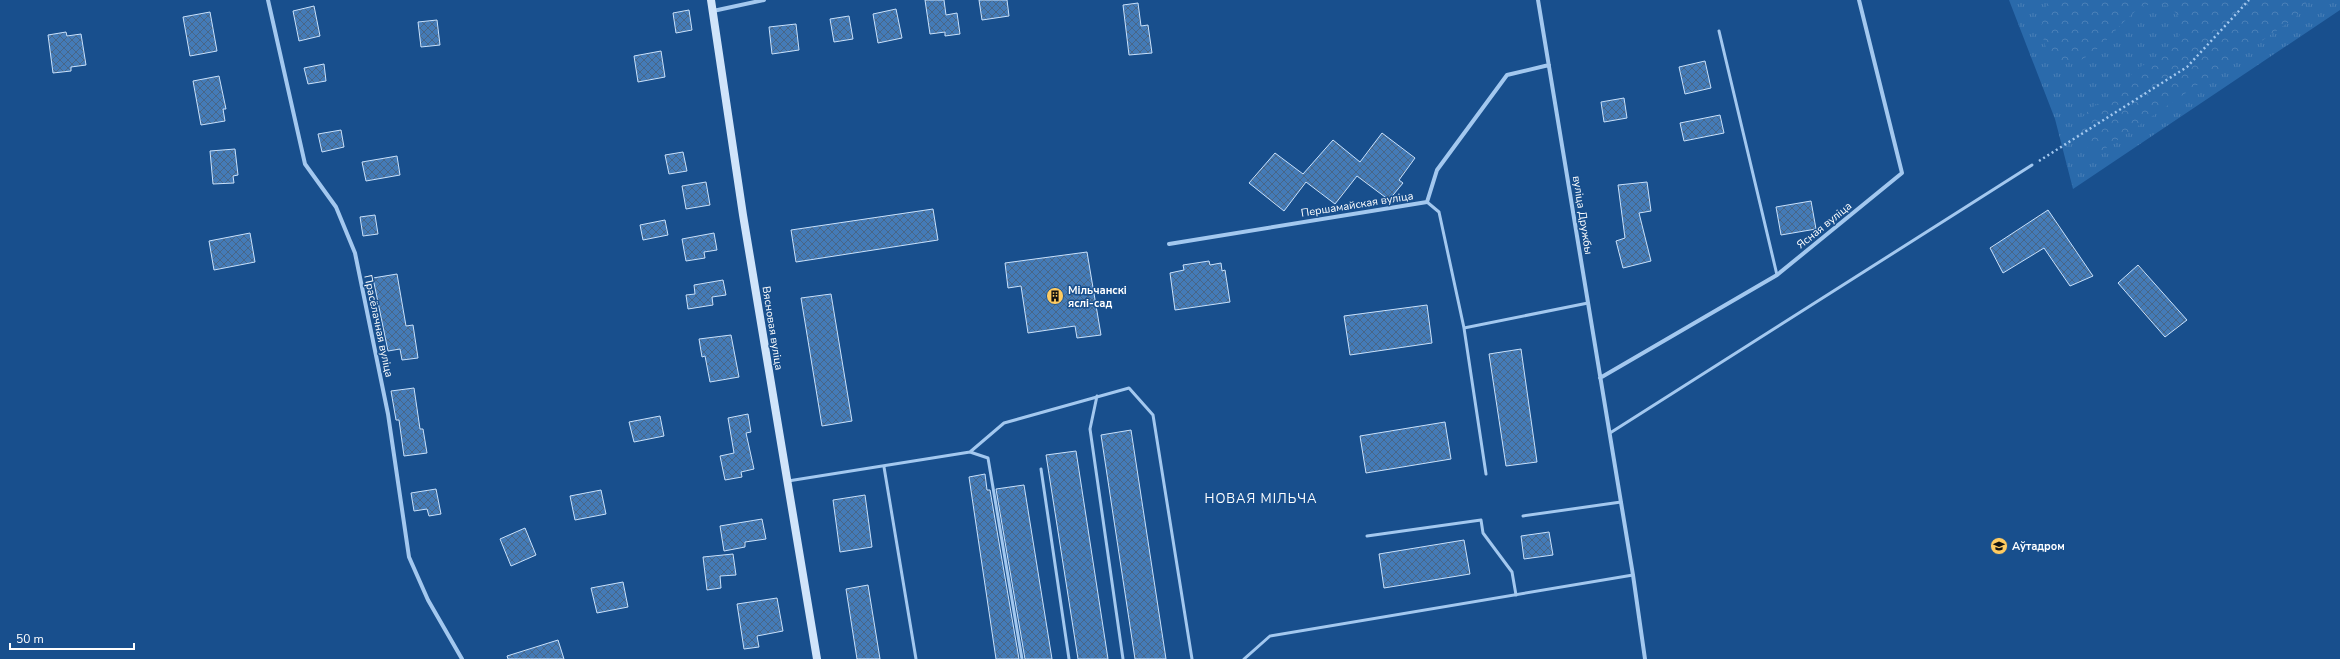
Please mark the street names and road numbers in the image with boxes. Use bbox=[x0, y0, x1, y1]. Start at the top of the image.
street label: вуліца Дружбы bbox=[1569, 175, 1596, 255]
street label: Першамайская вуліца bbox=[1300, 188, 1414, 221]
street label: Ясная вуліца bbox=[1794, 199, 1855, 252]
street label: Прасёлачная вуліца bbox=[360, 274, 397, 379]
street label: Вясновая вуліца bbox=[758, 285, 787, 371]

